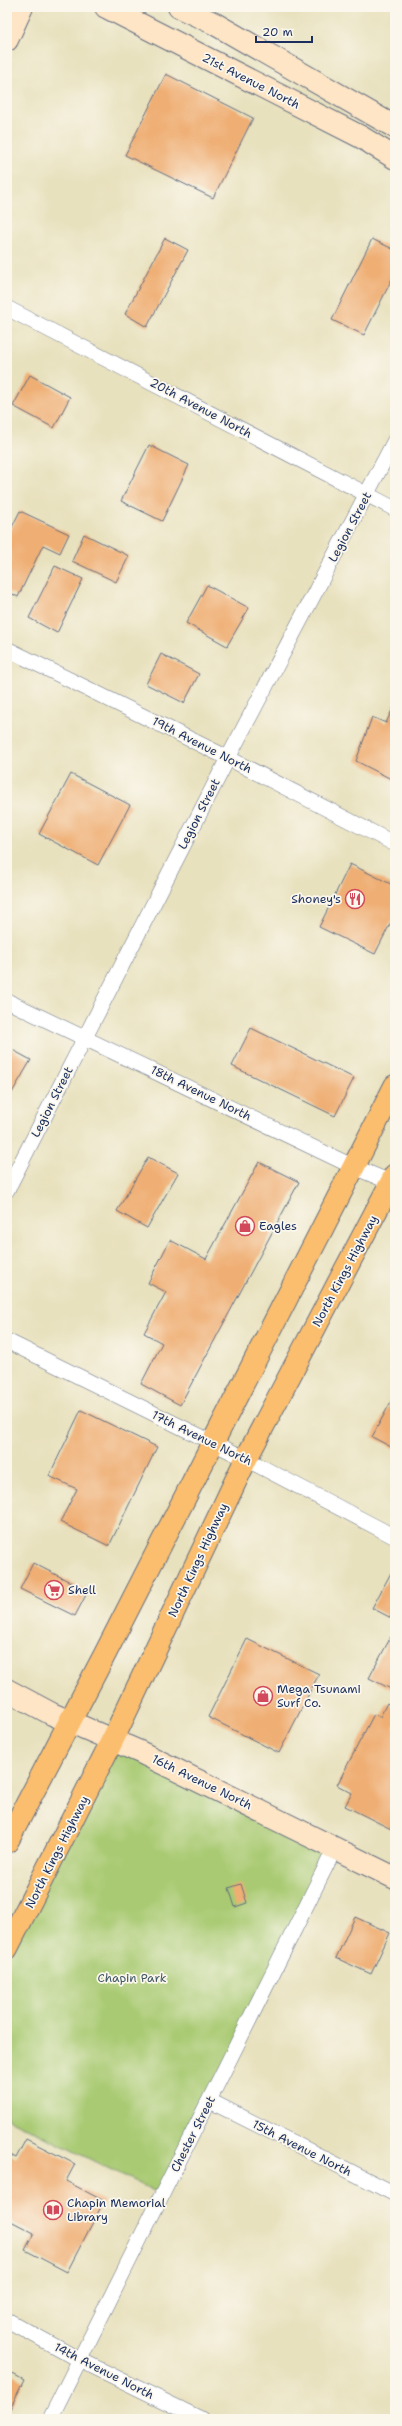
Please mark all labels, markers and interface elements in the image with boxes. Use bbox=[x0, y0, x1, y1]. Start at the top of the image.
scale bar bbox=[256, 18, 312, 44]
text: 20 m bbox=[262, 24, 293, 40]
street label: 21st Avenue North bbox=[199, 49, 303, 113]
street label: 20th Avenue North bbox=[147, 374, 255, 442]
street label: Legion Street bbox=[325, 489, 375, 565]
street label: 19th Avenue North bbox=[149, 713, 255, 777]
street label: Legion Street bbox=[174, 776, 224, 852]
restaurant icon: Shoney's bbox=[344, 888, 366, 910]
place label: Shoney's bbox=[291, 891, 341, 907]
street label: 18th Avenue North bbox=[148, 1062, 254, 1124]
street label: Legion Street bbox=[27, 1064, 77, 1140]
street label: North Kings Highway bbox=[309, 1212, 381, 1330]
shop icon: Eagles bbox=[234, 1215, 256, 1237]
place label: Eagles bbox=[259, 1218, 297, 1234]
street label: 17th Avenue North bbox=[149, 1407, 255, 1469]
street label: North Kings Highway bbox=[164, 1500, 232, 1620]
supermarket icon: Shell bbox=[43, 1579, 65, 1601]
place label: Shell bbox=[68, 1582, 96, 1598]
place label: Mega Tsunami Surf Co. bbox=[277, 1681, 361, 1711]
shop icon: Mega Tsunami Surf Co. bbox=[252, 1685, 274, 1707]
street label: 16th Avenue North bbox=[149, 1751, 255, 1813]
street label: North Kings Highway bbox=[22, 1793, 92, 1911]
park label: Chapin Park bbox=[97, 1970, 167, 1986]
street label: Chester Street bbox=[167, 2093, 219, 2175]
street label: 15th Avenue North bbox=[250, 2116, 354, 2180]
place label: Chapin Memorial Library bbox=[67, 2195, 166, 2225]
library icon: Chapin Memorial Library bbox=[42, 2199, 64, 2221]
street label: 14th Avenue North bbox=[51, 2339, 157, 2403]

